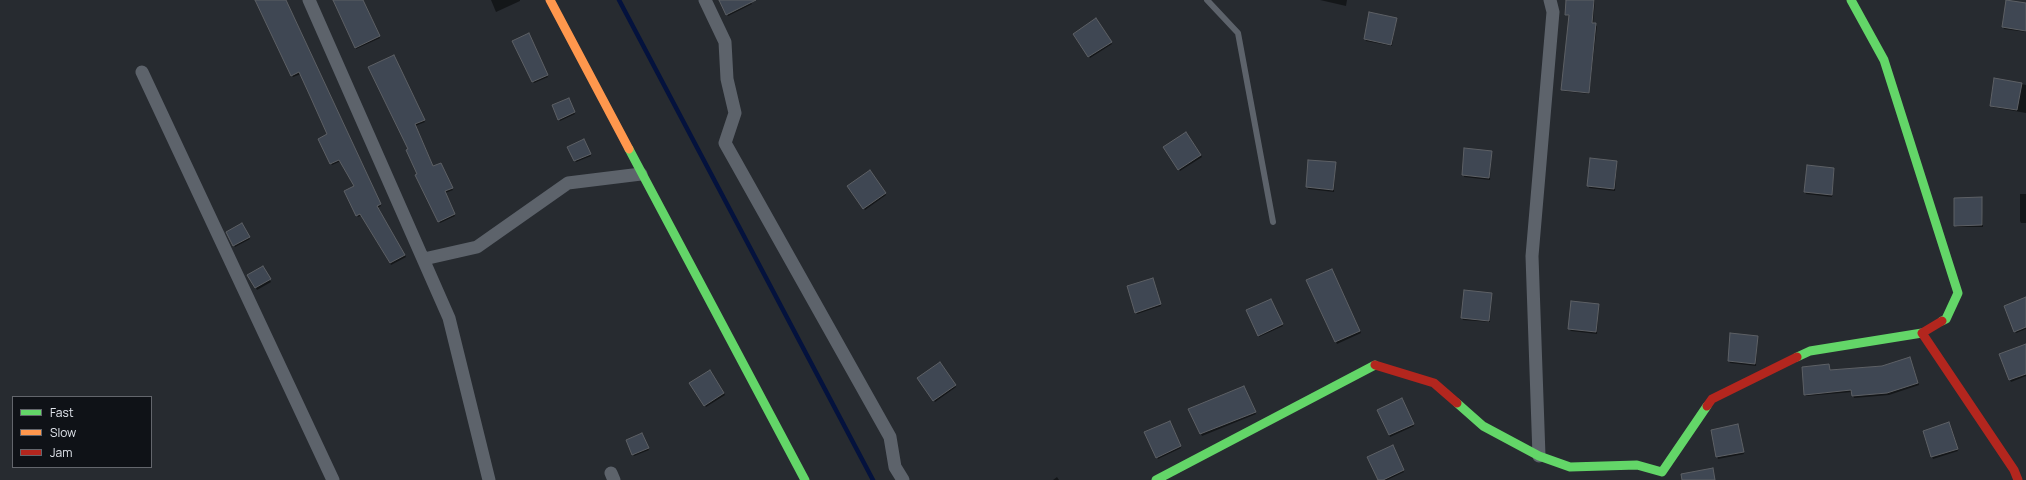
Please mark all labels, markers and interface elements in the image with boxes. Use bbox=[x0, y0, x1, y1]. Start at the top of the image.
legend bbox=[12, 396, 152, 468]
text: Fast bbox=[50, 404, 74, 421]
text: Slow bbox=[50, 424, 76, 441]
text: Jam bbox=[50, 444, 72, 461]

